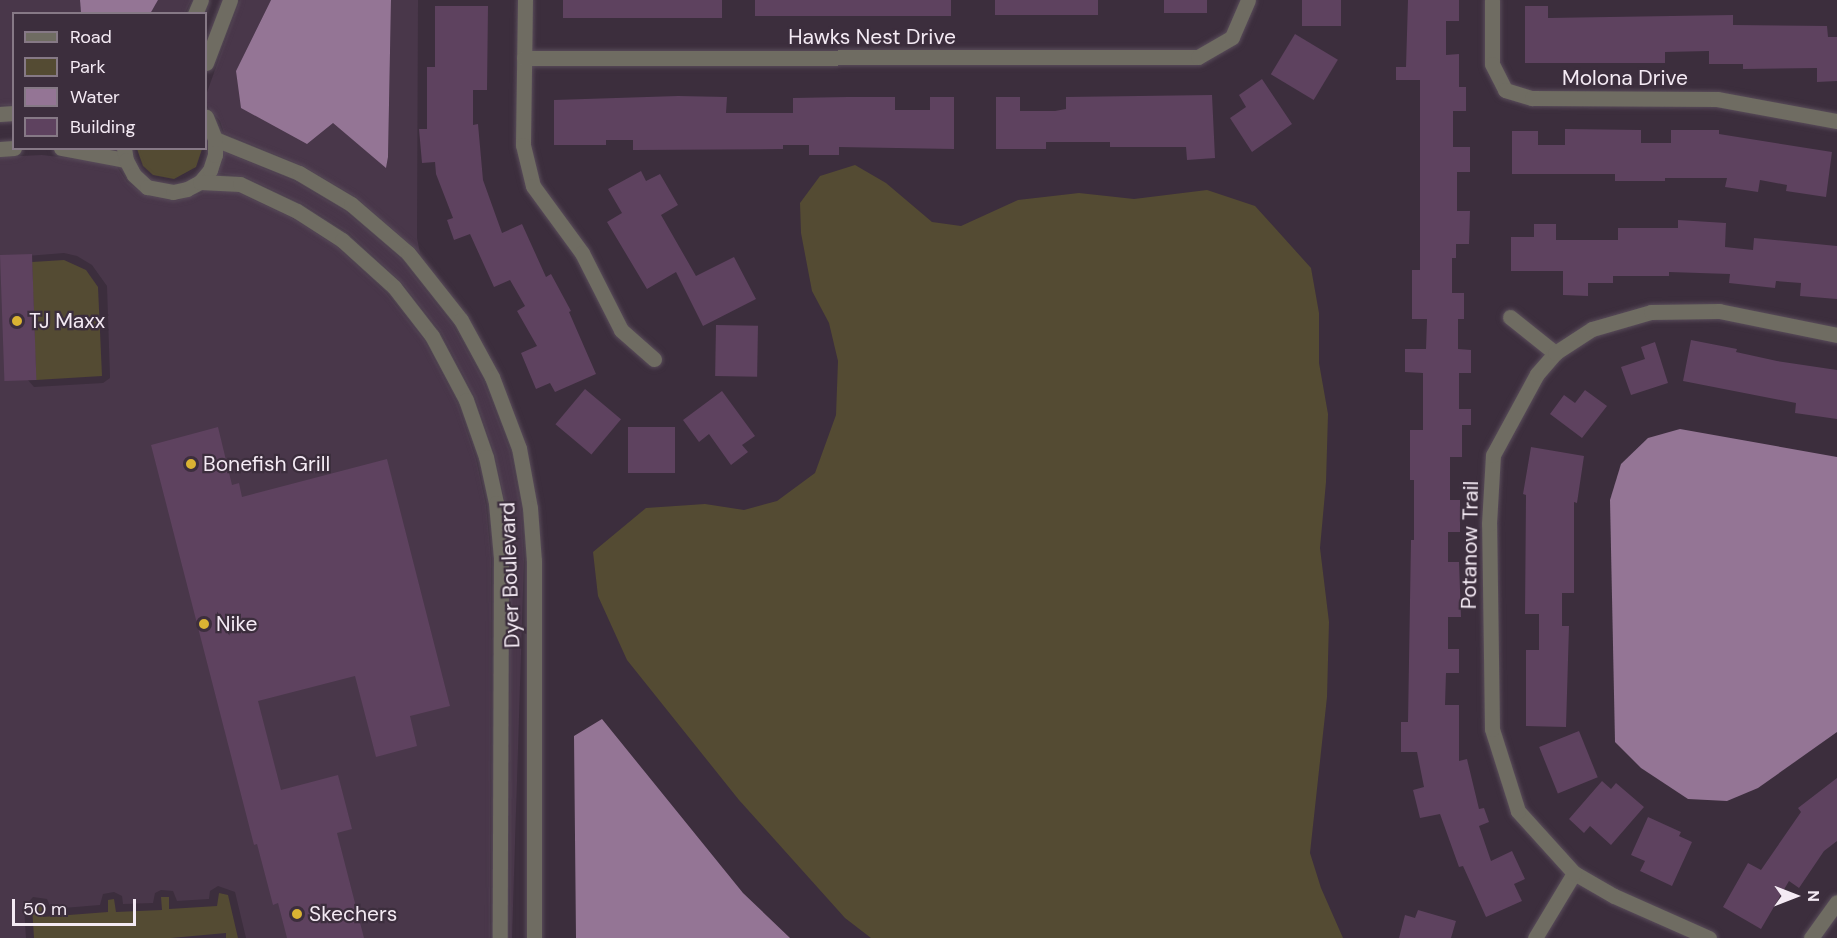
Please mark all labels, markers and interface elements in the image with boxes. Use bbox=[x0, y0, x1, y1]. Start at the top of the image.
legend bbox=[12, 12, 207, 150]
street label: Hawks Nest Drive bbox=[788, 24, 956, 50]
text: Road bbox=[70, 25, 112, 49]
text: Park bbox=[70, 55, 106, 79]
street label: Molona Drive bbox=[1562, 65, 1688, 91]
text: Water bbox=[70, 85, 120, 109]
text: Building bbox=[70, 115, 135, 139]
place label: TJ Maxx bbox=[29, 308, 105, 334]
marker: TJ Maxx bbox=[10, 314, 24, 328]
place label: Bonefish Grill bbox=[203, 451, 330, 477]
marker: Bonefish Grill bbox=[184, 457, 198, 471]
street label: Potanow Trail bbox=[1456, 481, 1484, 609]
street label: Dyer Boulevard bbox=[495, 501, 525, 649]
place label: Nike bbox=[216, 611, 257, 637]
marker: Nike bbox=[197, 617, 211, 631]
north arrow bbox=[1765, 866, 1825, 926]
scale bar bbox=[15, 887, 140, 925]
text: N bbox=[1803, 890, 1824, 902]
text: 50 m bbox=[23, 897, 67, 921]
place label: Skechers bbox=[309, 901, 397, 927]
marker: Skechers bbox=[290, 907, 304, 921]

